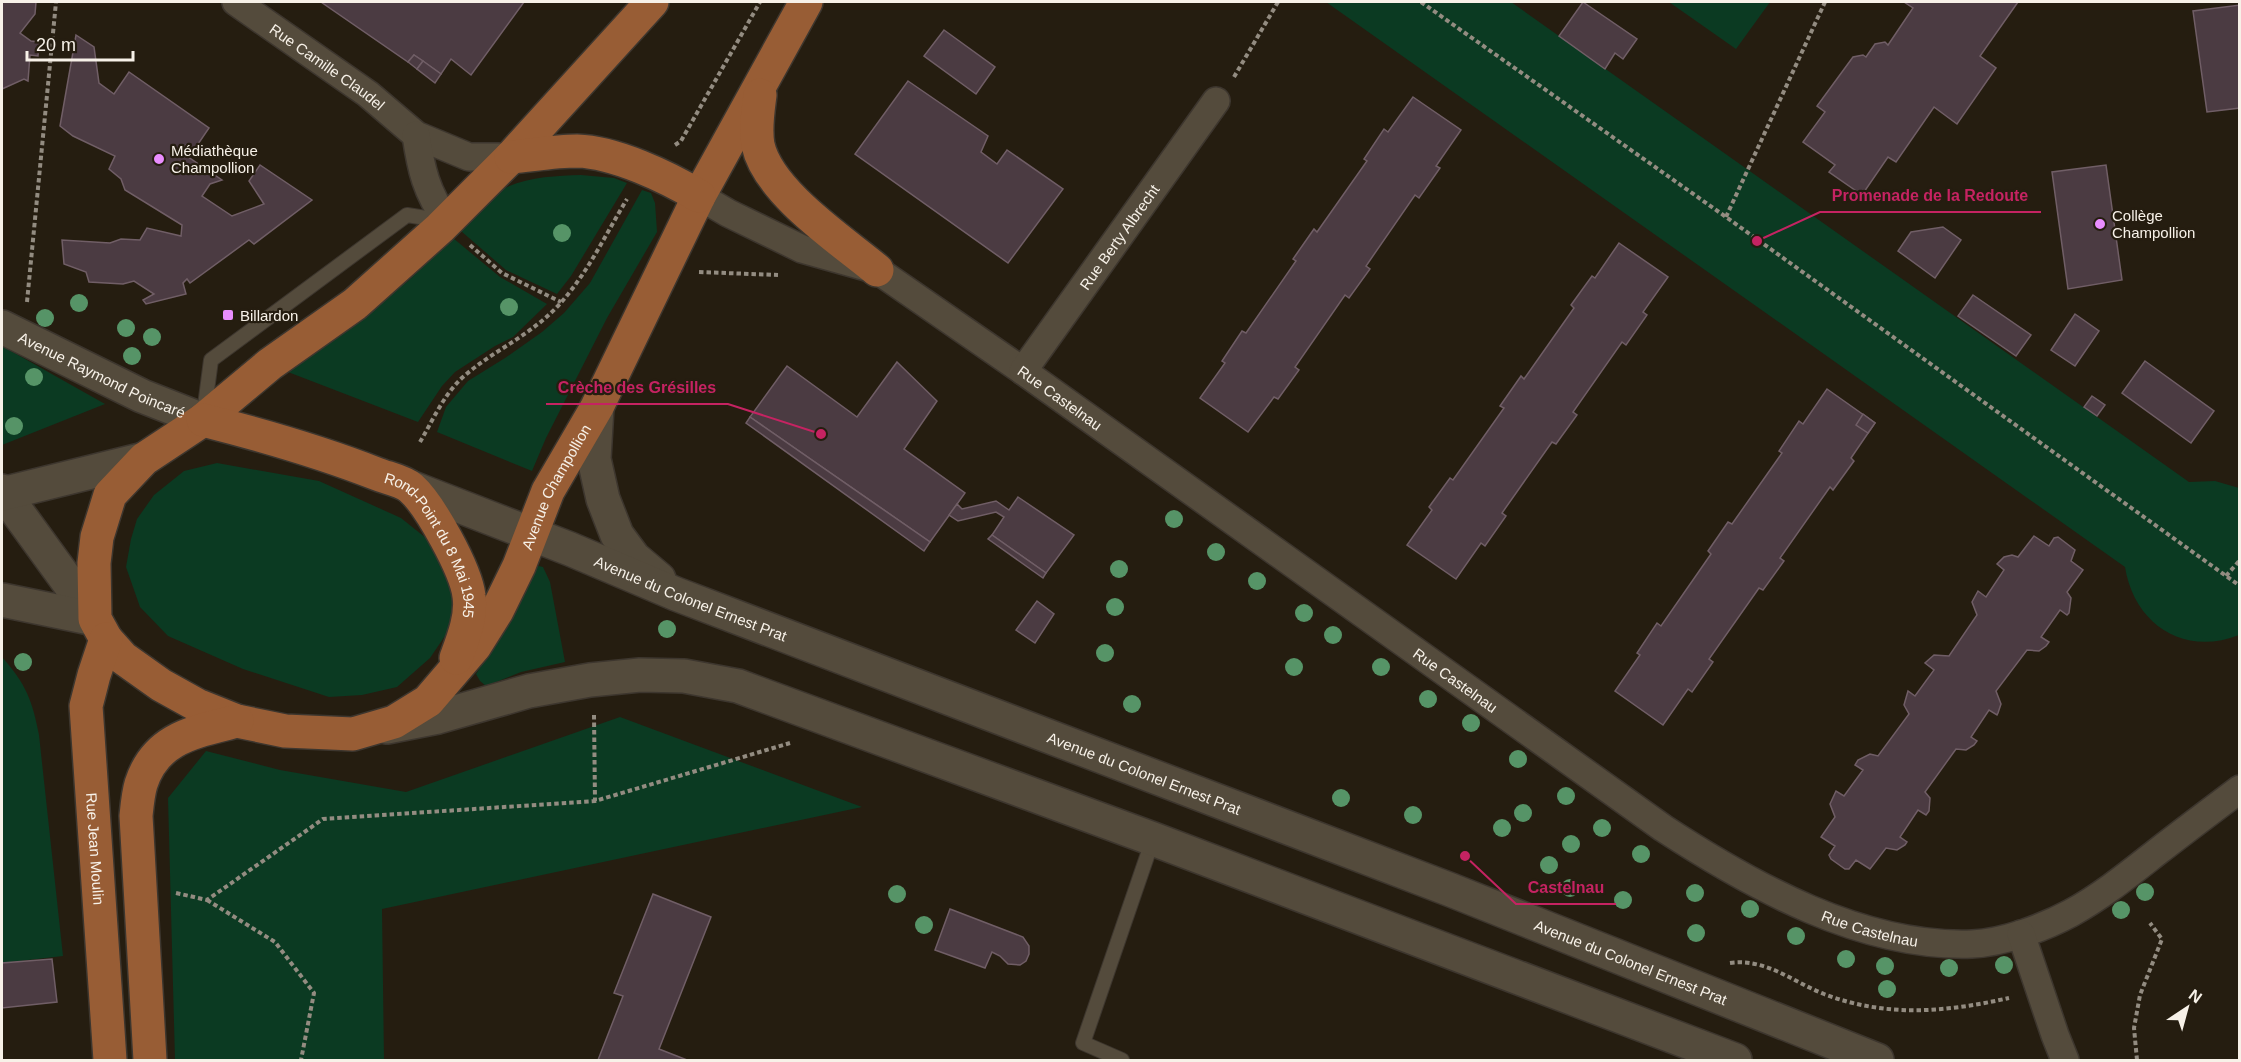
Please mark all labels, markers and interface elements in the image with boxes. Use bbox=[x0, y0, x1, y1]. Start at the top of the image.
street label: Rue Camille Claudel bbox=[267, 20, 388, 113]
scale bar bbox=[27, 24, 134, 62]
text: 20 m bbox=[36, 35, 76, 55]
place label: Médiathèque Champollion bbox=[171, 142, 258, 176]
marker: Médiathèque Champollion bbox=[152, 152, 166, 166]
callout: Promenade de la Redoute bbox=[1820, 178, 2041, 212]
street label: Rue Berty Albrecht bbox=[1076, 180, 1163, 293]
text: Promenade de la Redoute bbox=[1832, 187, 2028, 204]
place label: Collège Champollion bbox=[2112, 207, 2195, 241]
marker: Collège Champollion bbox=[2093, 217, 2107, 231]
place label: Billardon bbox=[240, 307, 298, 324]
marker: Billardon bbox=[221, 308, 235, 322]
street label: Avenue Raymond Poincaré bbox=[16, 328, 188, 421]
street label: Rue Castelnau bbox=[1015, 362, 1106, 433]
callout: Crèche des Grésilles bbox=[546, 370, 728, 404]
text: Crèche des Grésilles bbox=[558, 379, 716, 396]
street label: Avenue Champollion bbox=[518, 421, 594, 552]
street label: Rond-Point du 8 Mai 1945 bbox=[382, 469, 478, 619]
street label: Avenue du Colonel Ernest Prat bbox=[592, 552, 790, 644]
street label: Rue Castelnau bbox=[1410, 644, 1501, 716]
street label: Avenue du Colonel Ernest Prat bbox=[1045, 728, 1244, 818]
street label: Rue Jean Moulin bbox=[83, 792, 108, 905]
callout: Castelnau bbox=[1516, 870, 1616, 904]
text: Castelnau bbox=[1528, 879, 1604, 896]
street label: Rue Castelnau bbox=[1819, 906, 1919, 949]
street label: Avenue du Colonel Ernest Prat bbox=[1532, 916, 1730, 1008]
north arrow bbox=[2157, 978, 2217, 1038]
text: N bbox=[2186, 986, 2205, 1007]

